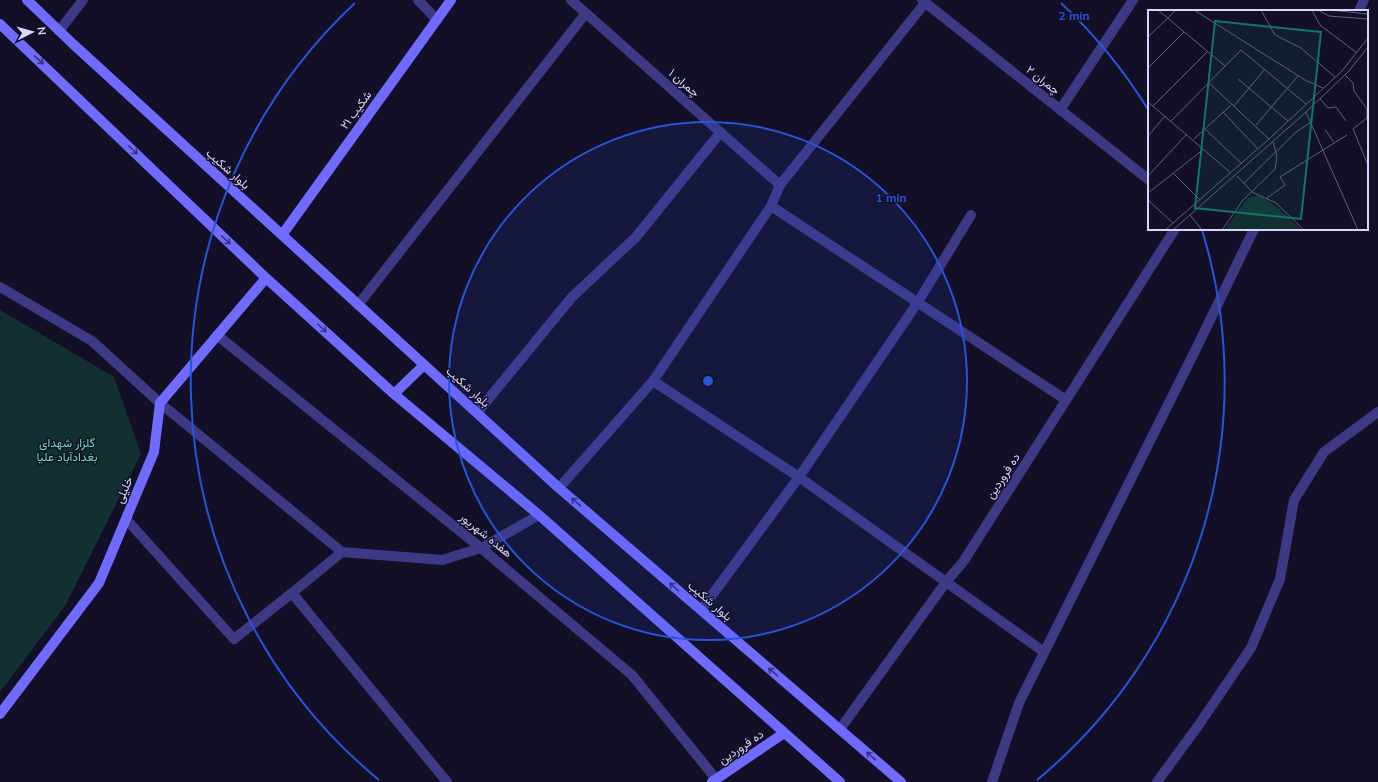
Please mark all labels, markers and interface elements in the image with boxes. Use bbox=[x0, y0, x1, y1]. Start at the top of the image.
text: 2 min bbox=[1058, 8, 1090, 24]
inset map bbox=[1148, 10, 1368, 230]
north arrow bbox=[12, 12, 52, 52]
text: N bbox=[34, 26, 49, 36]
one-way arrow bbox=[33, 56, 44, 65]
street label: چمران ۲ bbox=[1023, 62, 1063, 98]
street label: چمران ۱ bbox=[665, 65, 703, 101]
street label: شکیب ۲۱ bbox=[337, 88, 375, 132]
one-way arrow bbox=[128, 145, 138, 155]
street label: بلوار شکیب bbox=[203, 145, 253, 193]
text: 1 min bbox=[875, 190, 907, 206]
one-way arrow bbox=[221, 235, 231, 245]
one-way arrow bbox=[317, 324, 327, 333]
street label: بلوار شکیب bbox=[443, 363, 493, 411]
centre of rings bbox=[701, 374, 715, 388]
park label: گلزار شهدای بغدادآباد علیا bbox=[36, 435, 98, 465]
street label: ده فروردین bbox=[982, 450, 1024, 502]
street label: خلیلی bbox=[111, 474, 137, 506]
one-way arrow bbox=[570, 498, 581, 507]
street label: هفده شهریور bbox=[456, 508, 516, 561]
street label: بلوار شکیب bbox=[684, 577, 736, 625]
one-way arrow bbox=[670, 583, 680, 592]
one-way arrow bbox=[768, 667, 778, 676]
street label: ده فروردین bbox=[715, 726, 767, 768]
one-way arrow bbox=[866, 752, 877, 761]

